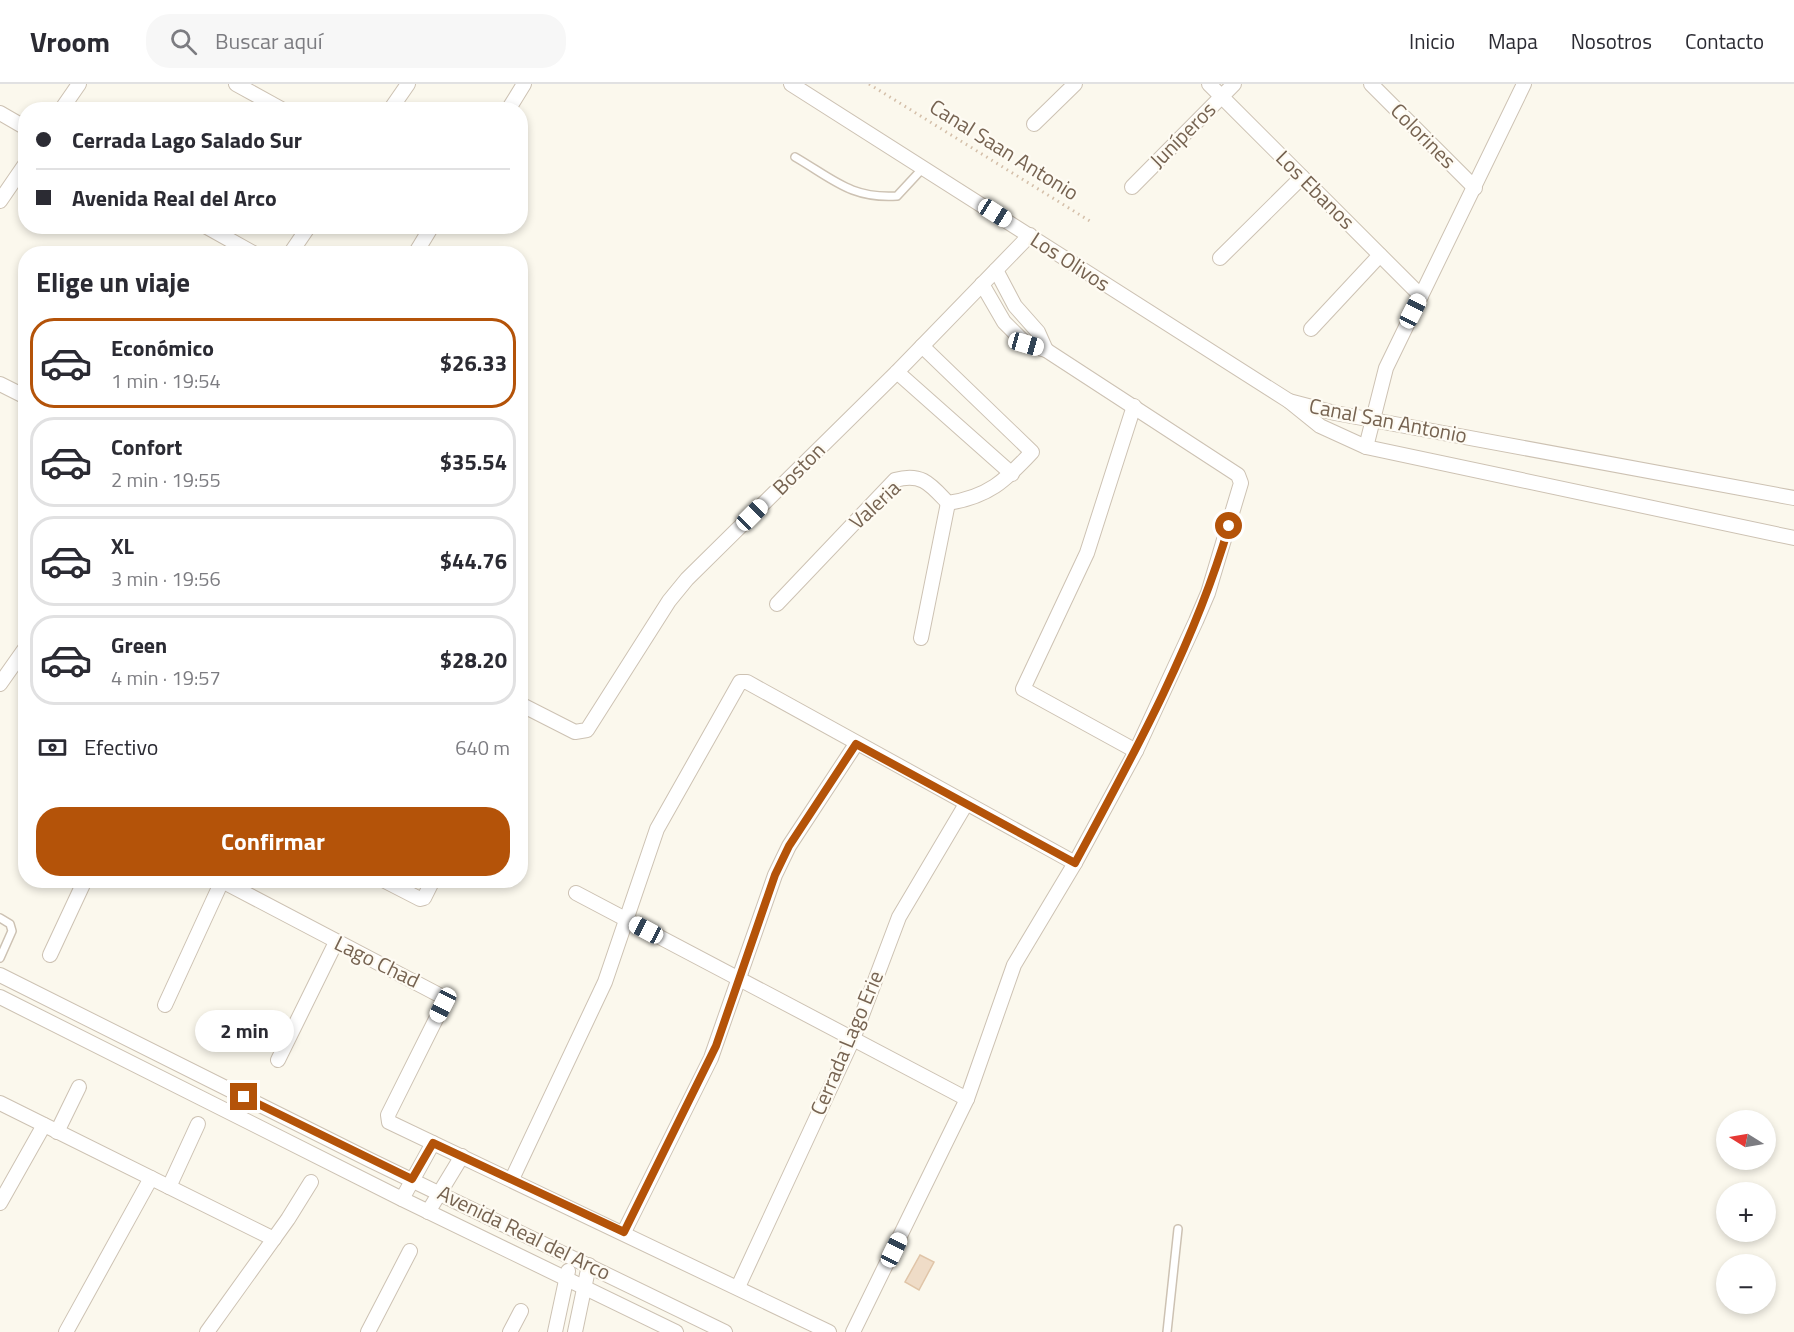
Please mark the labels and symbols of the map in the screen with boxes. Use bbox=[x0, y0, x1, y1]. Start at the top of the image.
street label: Canal Saan Antonio bbox=[924, 90, 1085, 208]
street label: Juníperos bbox=[1142, 94, 1223, 175]
street label: Colorines bbox=[1383, 95, 1464, 176]
street label: Los Ebanos bbox=[1269, 142, 1363, 236]
car bbox=[975, 196, 1015, 230]
street label: Los Olivos bbox=[1024, 223, 1117, 299]
car bbox=[1397, 291, 1429, 331]
car bbox=[1006, 330, 1046, 358]
street label: Canal San Antonio bbox=[1307, 389, 1470, 451]
street label: Boston bbox=[765, 435, 832, 502]
street label: Valeria bbox=[841, 472, 908, 536]
car bbox=[733, 496, 771, 534]
route start bbox=[1215, 512, 1242, 539]
car bbox=[626, 914, 666, 946]
street label: Lago Chad bbox=[329, 927, 426, 996]
street label: Cerrada Lago Erie bbox=[801, 965, 891, 1120]
car bbox=[427, 985, 459, 1025]
callout: 2 min bbox=[194, 1010, 294, 1052]
route end bbox=[230, 1083, 257, 1110]
north arrow bbox=[1716, 1110, 1776, 1170]
street label: Avenida Real del Arco bbox=[432, 1176, 616, 1288]
car bbox=[878, 1230, 910, 1270]

